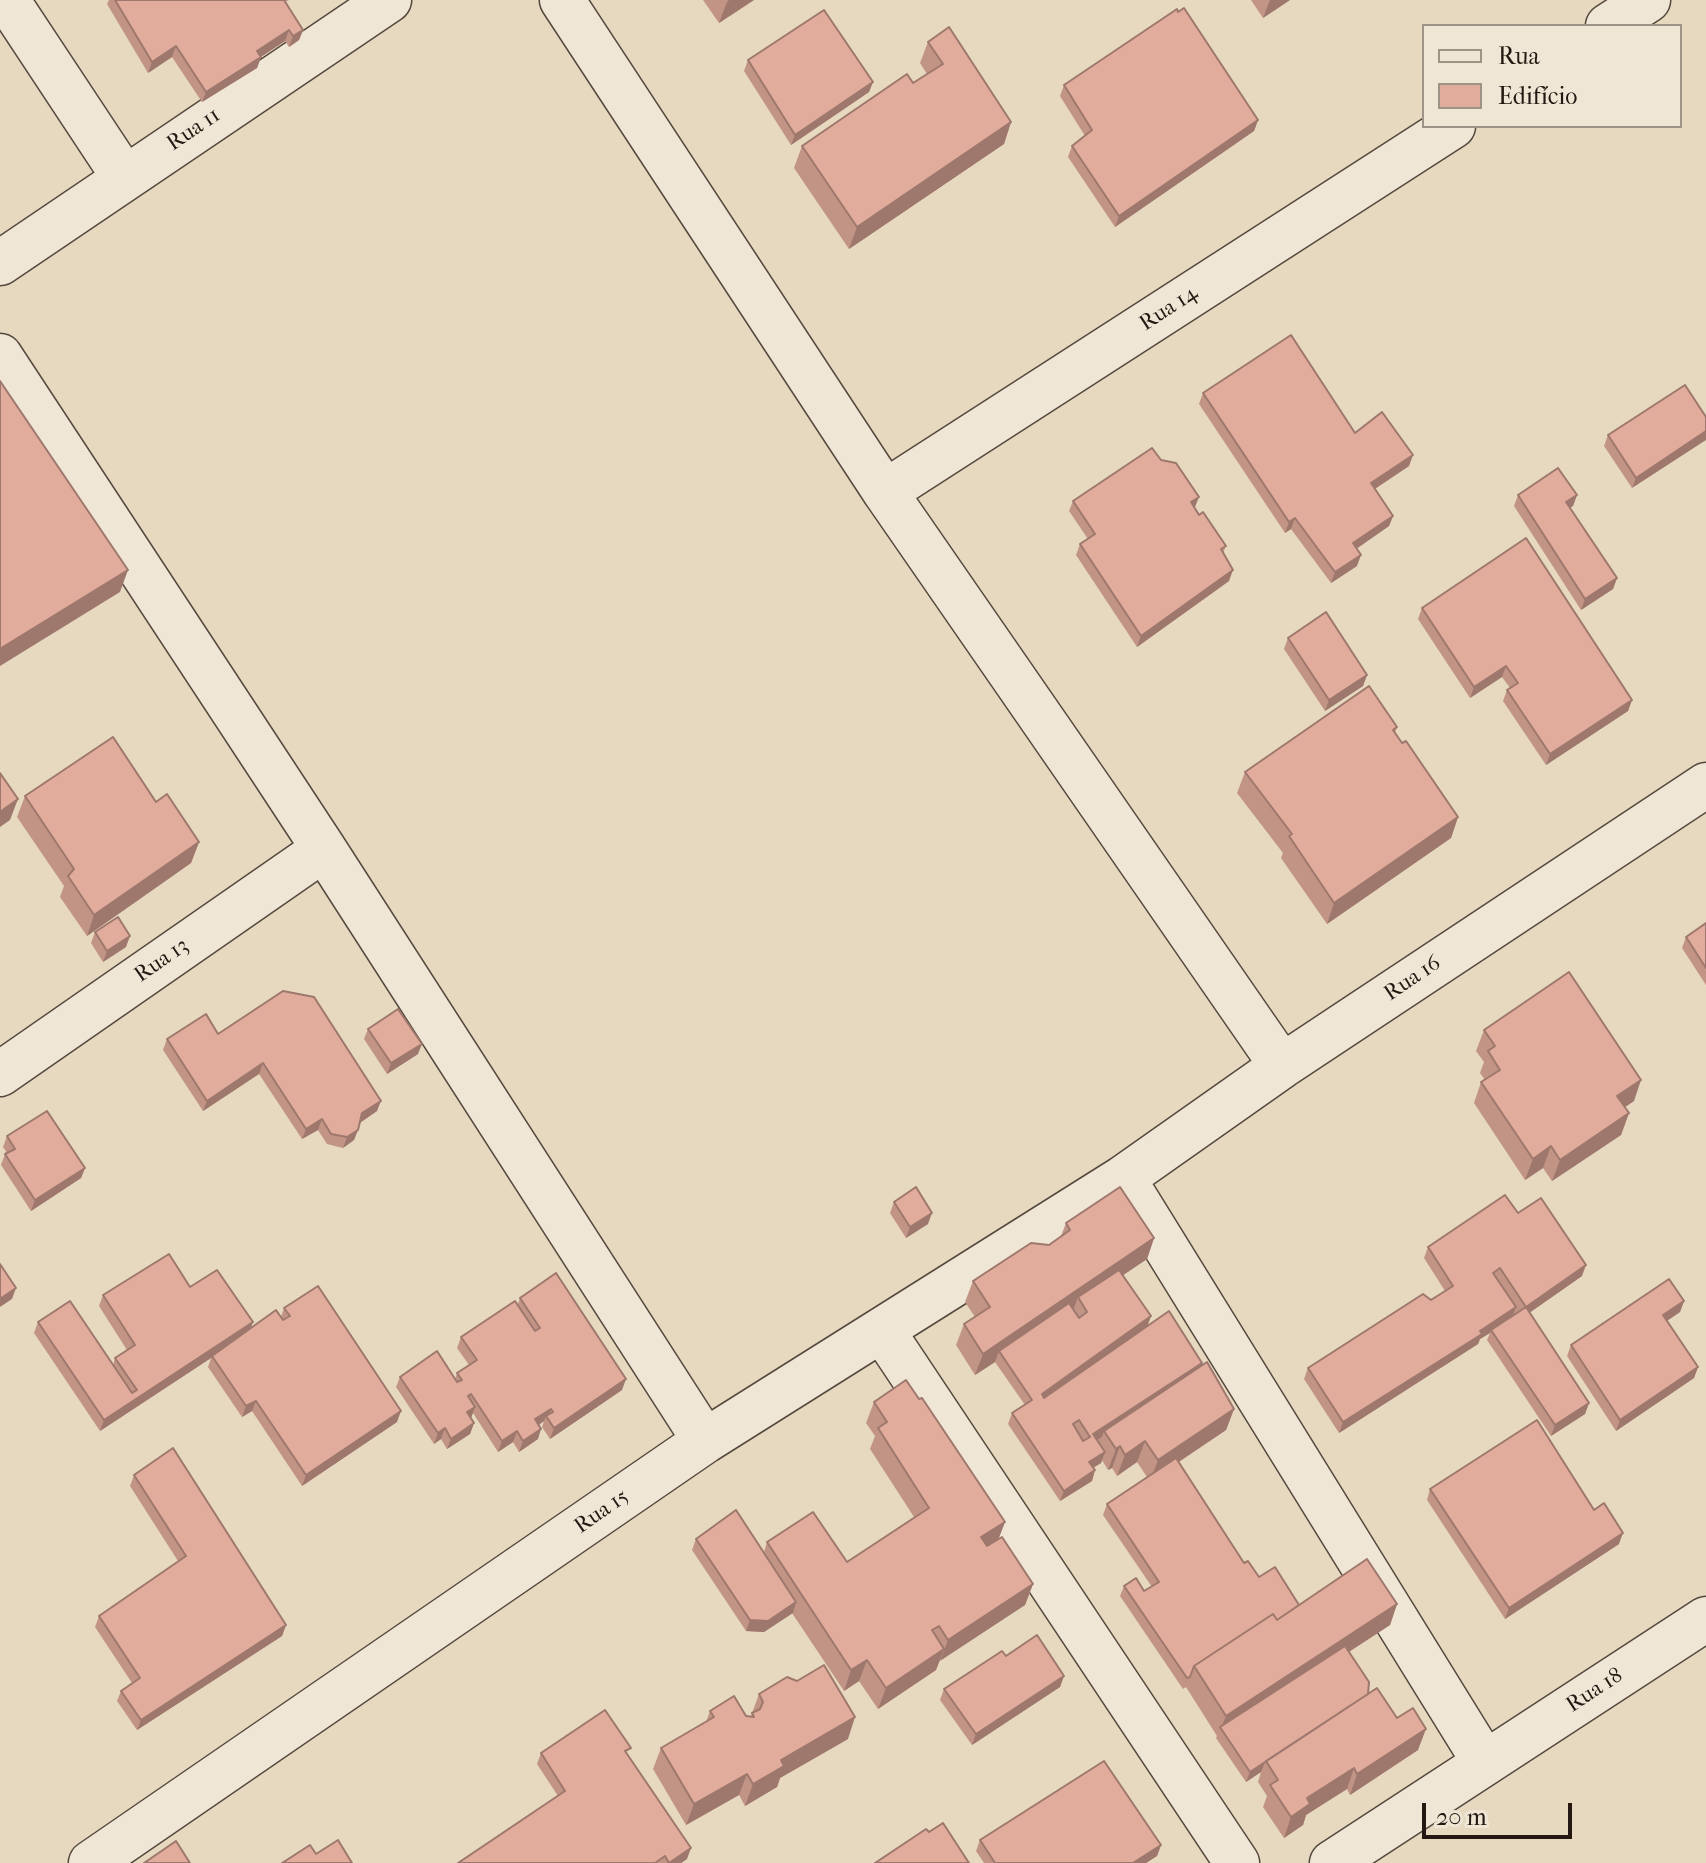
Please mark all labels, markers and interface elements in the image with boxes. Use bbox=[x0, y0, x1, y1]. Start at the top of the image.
legend bbox=[1422, 24, 1682, 128]
text: Rua bbox=[1498, 42, 1540, 70]
text: Edifício bbox=[1498, 82, 1577, 110]
street label: Rua 11 bbox=[162, 103, 226, 157]
street label: Rua 14 bbox=[1135, 281, 1203, 337]
street label: Rua 13 bbox=[130, 933, 194, 989]
street label: Rua 16 bbox=[1380, 951, 1446, 1007]
street label: Rua 15 bbox=[570, 1484, 634, 1540]
street label: Rua 18 bbox=[1562, 1663, 1628, 1719]
scale bar bbox=[1426, 1787, 1576, 1837]
text: 20 m bbox=[1436, 1803, 1487, 1831]

